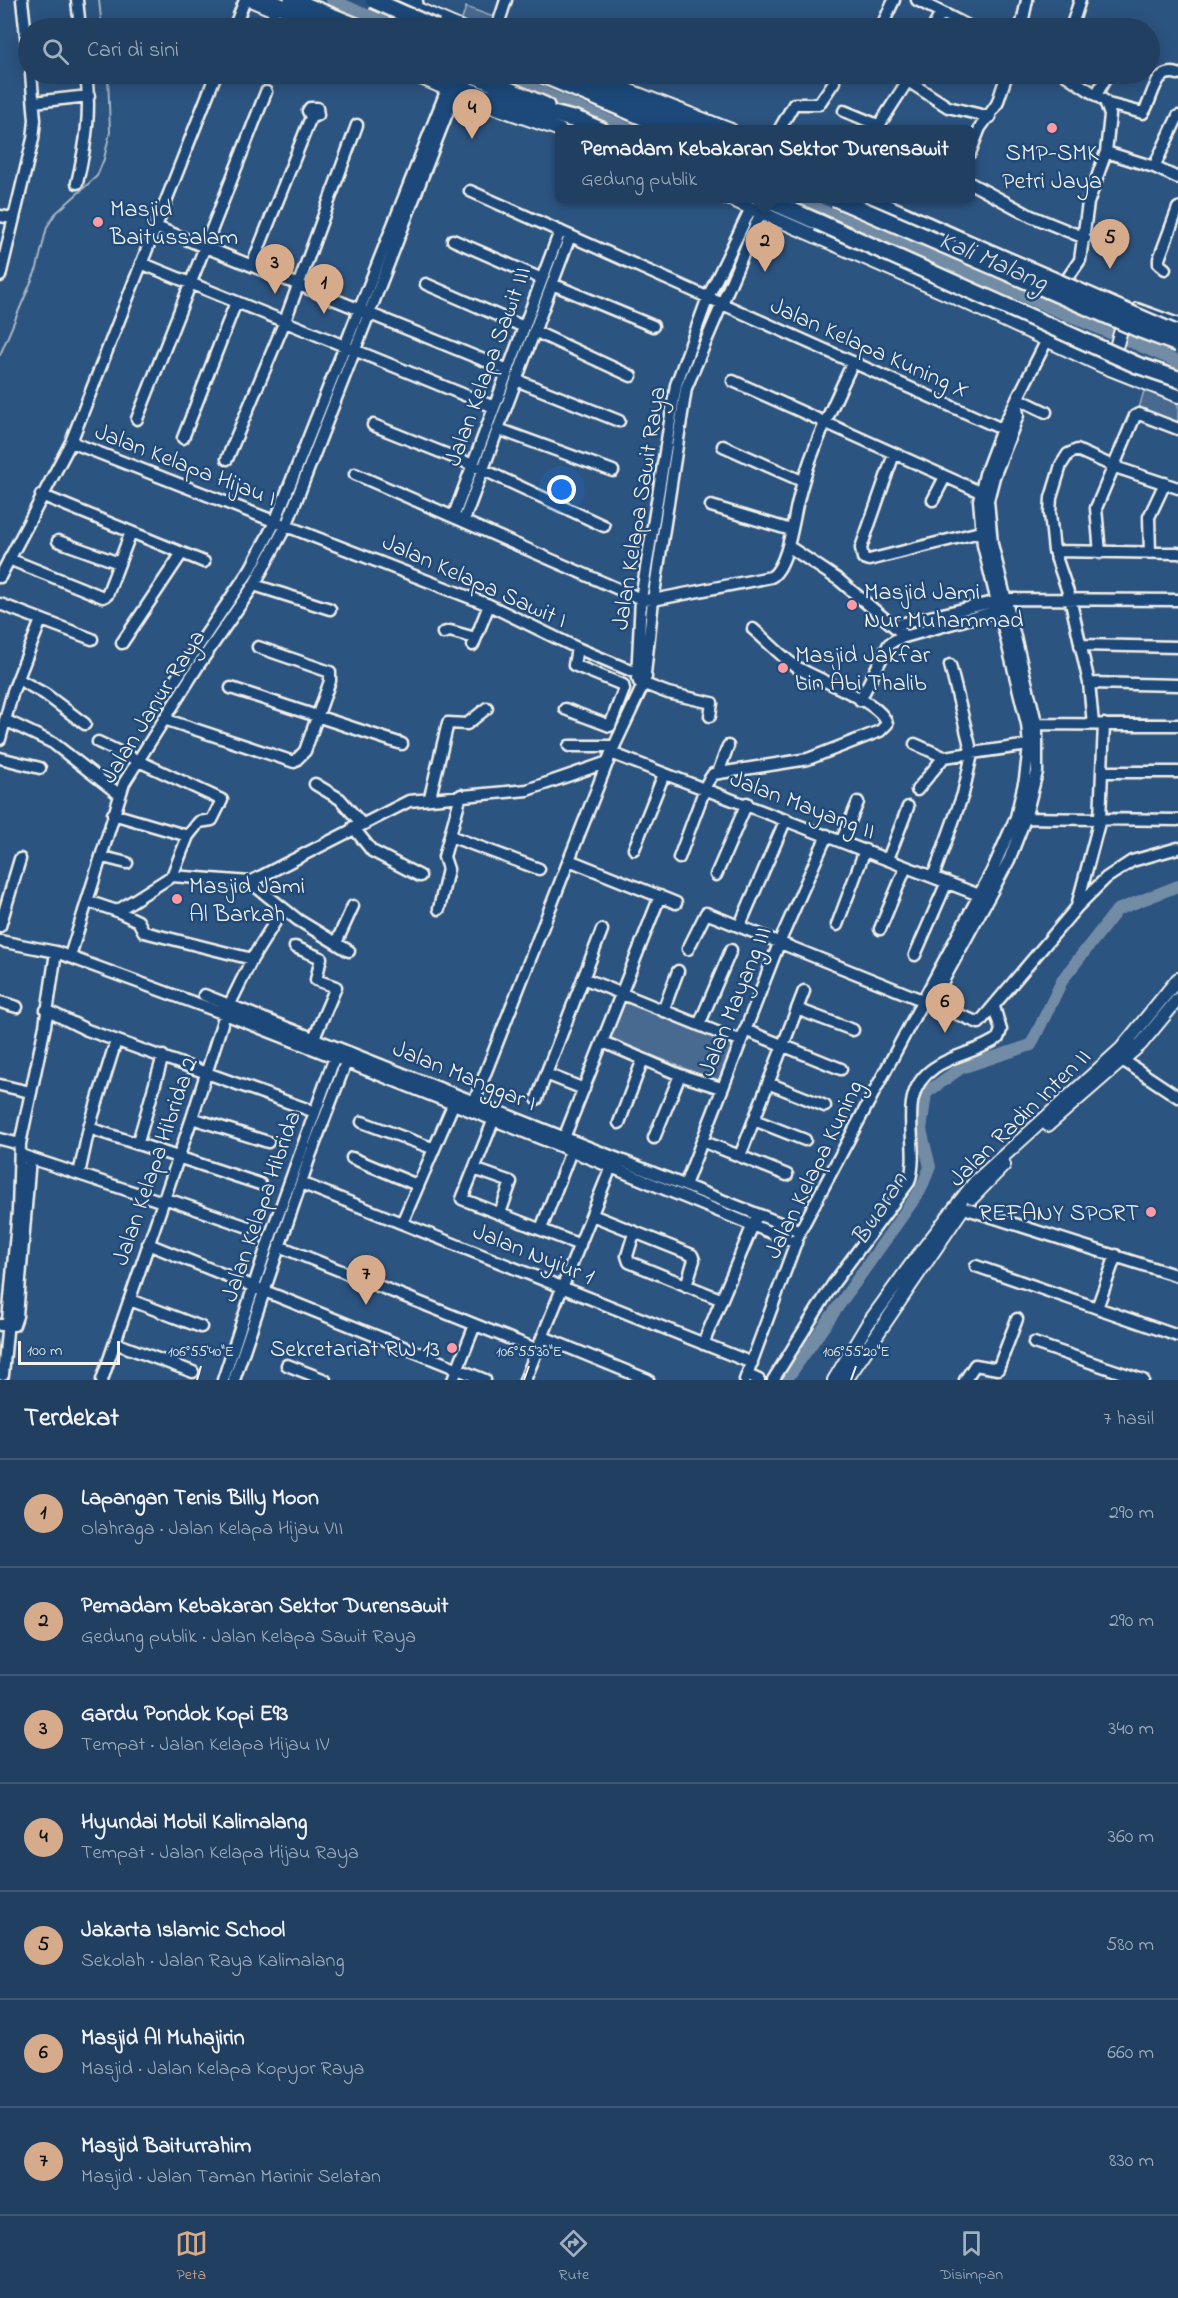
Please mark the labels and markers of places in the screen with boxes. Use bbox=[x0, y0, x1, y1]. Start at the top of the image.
pin: 4 bbox=[452, 90, 492, 139]
marker: SMP-SMK Petri Jaya bbox=[1045, 121, 1059, 135]
place label: SMP-SMK Petri Jaya bbox=[1002, 137, 1102, 201]
place label: Masjid Baitussalam bbox=[109, 193, 238, 256]
marker: Masjid Baitussalam bbox=[91, 215, 105, 229]
pin: 5 bbox=[1090, 220, 1130, 269]
pin: 2 bbox=[746, 222, 784, 272]
pin: 3 bbox=[256, 244, 294, 294]
pin: 1 bbox=[304, 264, 344, 314]
place label: Masjid Jami Nur Muhammad bbox=[864, 576, 1024, 639]
marker: Masjid Jami Nur Muhammad bbox=[845, 598, 859, 612]
place label: Masjid Jakfar bin Abi Thalib bbox=[795, 639, 931, 702]
marker: Masjid Jakfar bin Abi Thalib bbox=[776, 661, 790, 675]
place label: Masjid Jami Al Barkah bbox=[189, 870, 305, 933]
marker: Masjid Jami Al Barkah bbox=[170, 892, 184, 906]
pin: 6 bbox=[926, 984, 964, 1033]
place label: REFANY SPORT bbox=[978, 1197, 1139, 1232]
marker: REFANY SPORT bbox=[1144, 1205, 1158, 1219]
pin: 7 bbox=[346, 1256, 386, 1305]
place label: Sekretariat RW 13 bbox=[270, 1333, 440, 1368]
marker: Sekretariat RW 13 bbox=[445, 1341, 459, 1355]

